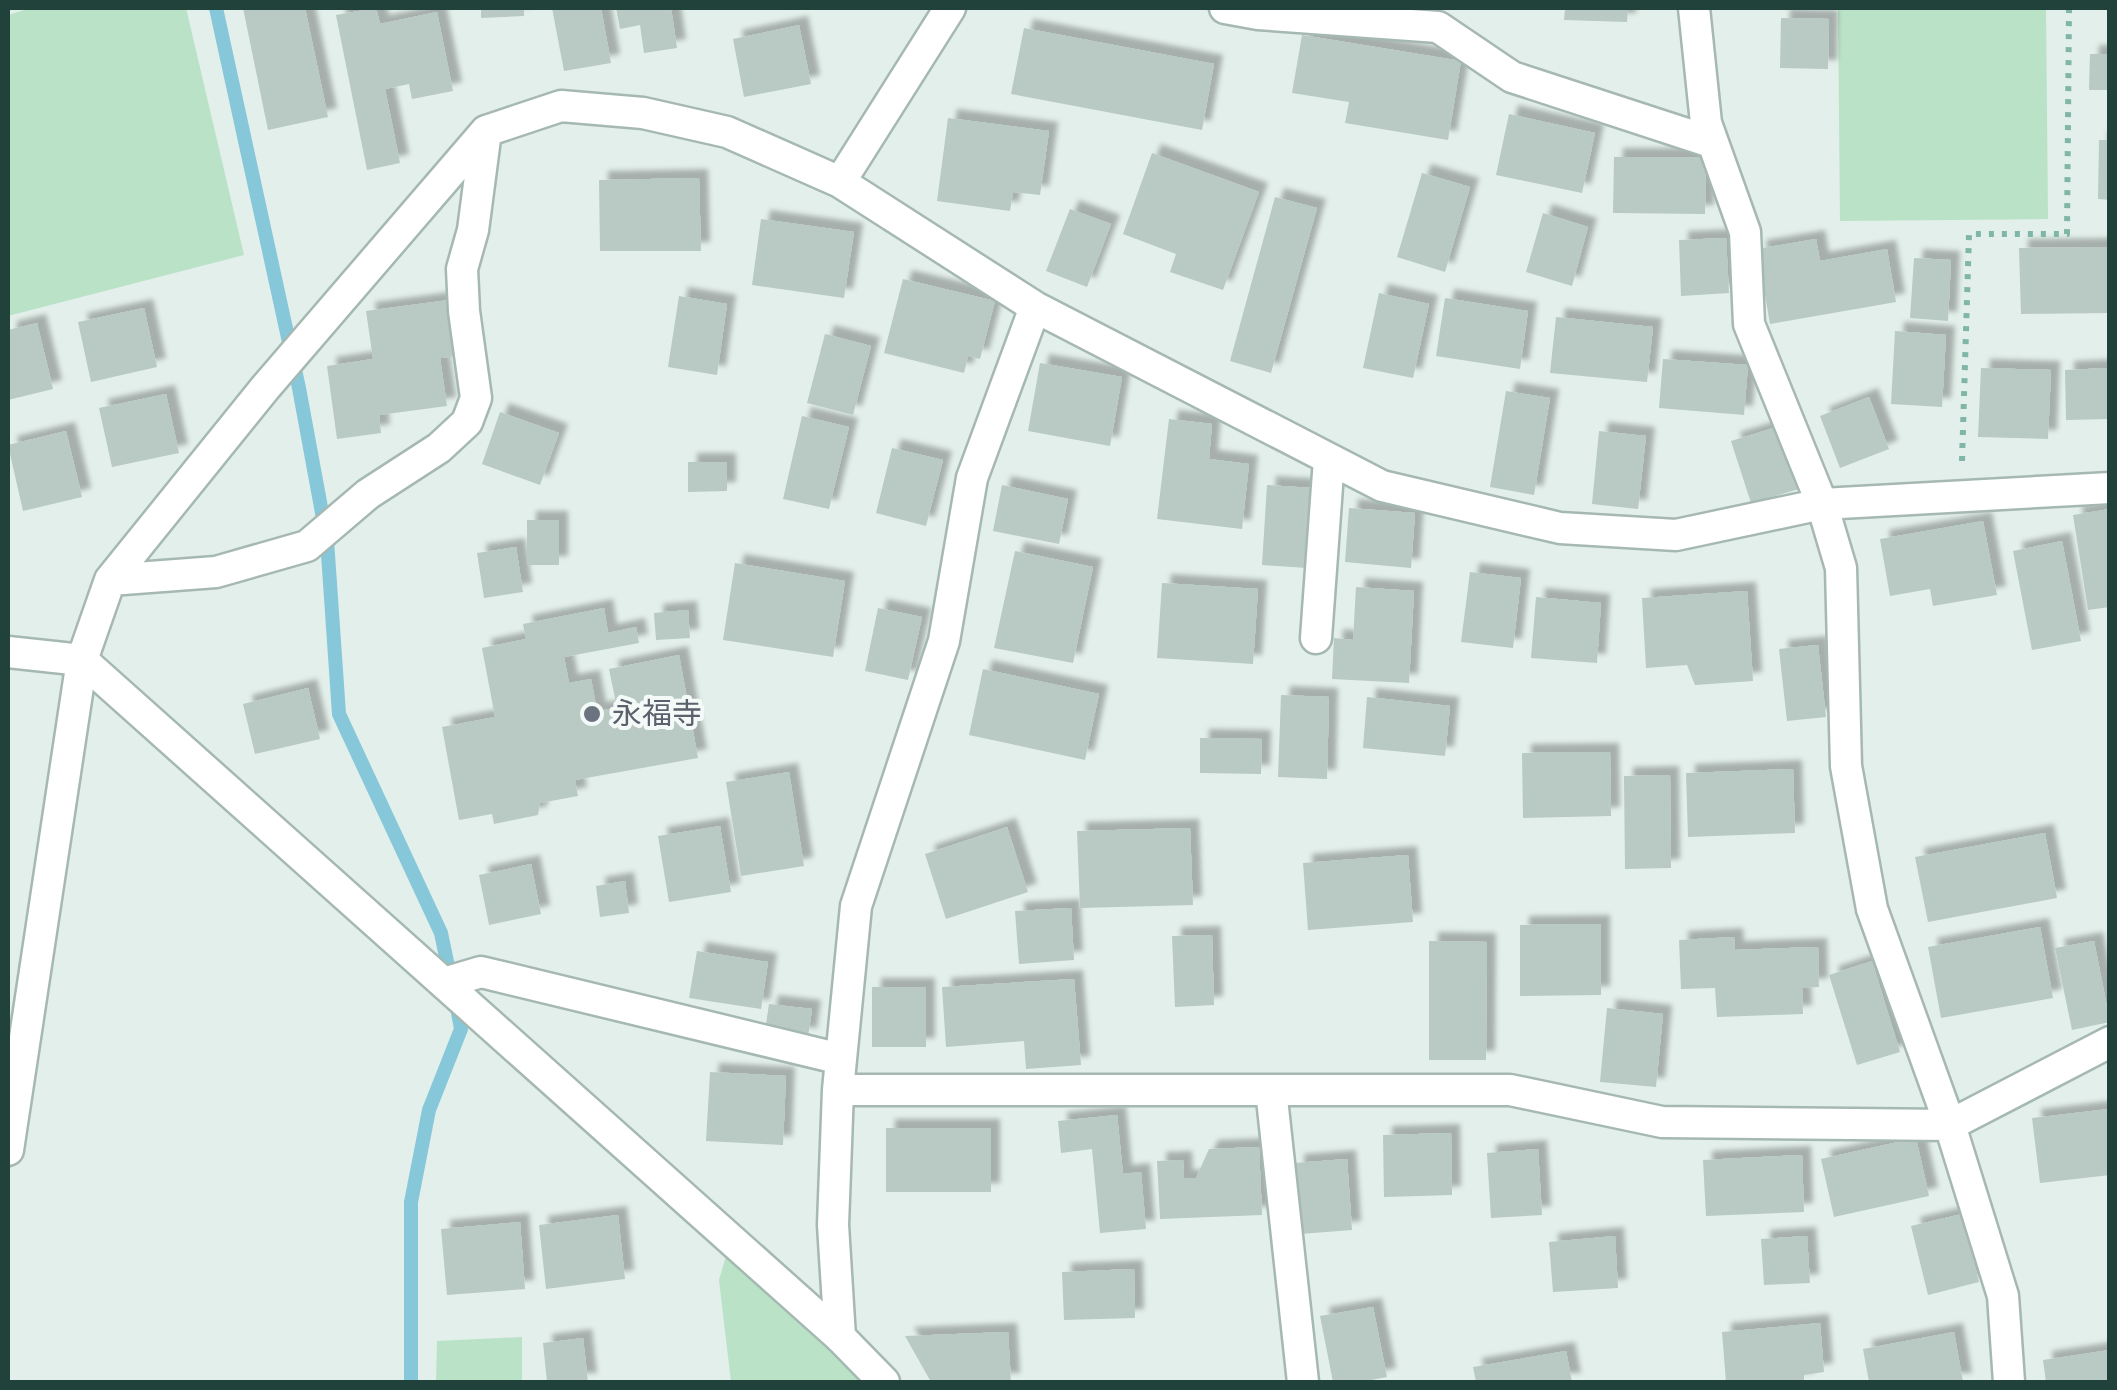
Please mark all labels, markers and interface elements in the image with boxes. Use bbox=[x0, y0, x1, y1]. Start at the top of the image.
place label: 永福寺 bbox=[612, 696, 702, 732]
marker: 永福寺 bbox=[581, 703, 603, 725]

